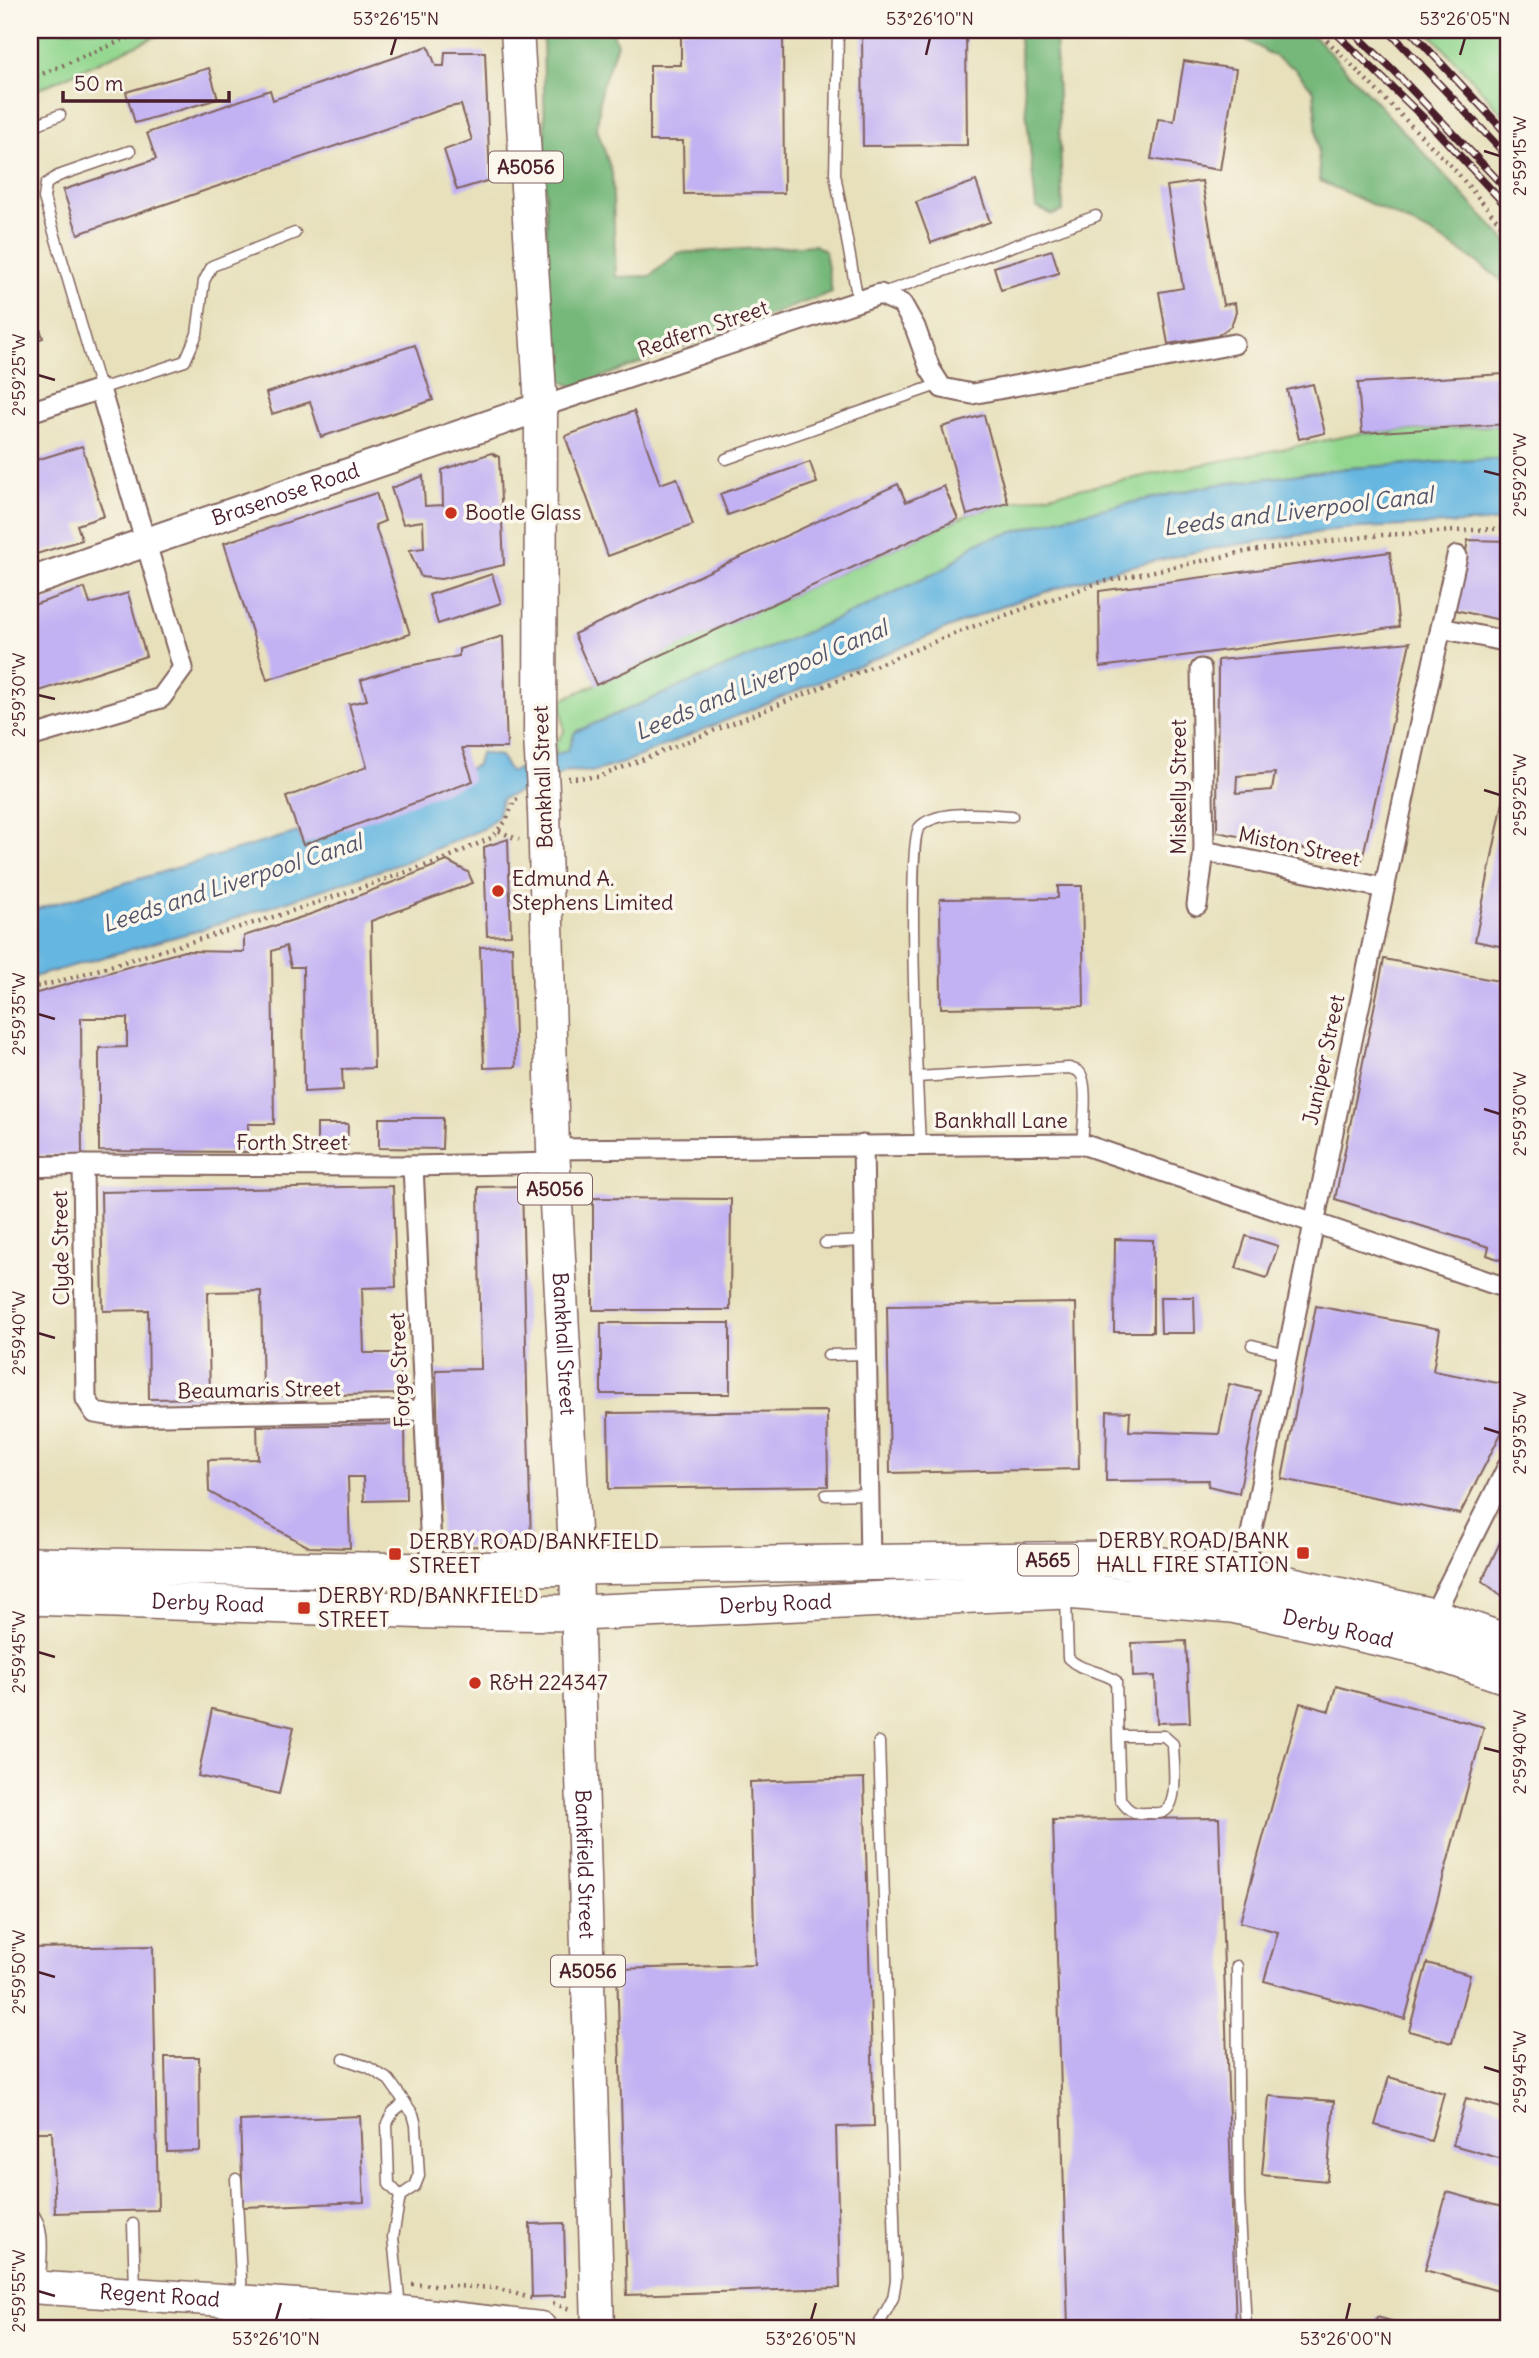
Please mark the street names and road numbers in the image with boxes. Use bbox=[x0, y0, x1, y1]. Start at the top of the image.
road number: A5056 bbox=[489, 152, 563, 182]
street label: Redfern Street bbox=[634, 294, 772, 363]
street label: Brasenose Road bbox=[208, 456, 363, 532]
street label: Bankhall Street bbox=[527, 705, 558, 849]
street label: Miskelly Street bbox=[1165, 719, 1192, 855]
street label: Miston Street bbox=[1236, 820, 1362, 873]
street label: Juniper Street bbox=[1297, 992, 1351, 1128]
street label: Bankhall Lane bbox=[934, 1107, 1068, 1134]
street label: Forth Street bbox=[236, 1129, 348, 1156]
road number: A5056 bbox=[518, 1174, 592, 1204]
street label: Clyde Street bbox=[46, 1190, 75, 1306]
street label: Bankhall Street bbox=[547, 1271, 582, 1416]
street label: Forge Street bbox=[383, 1312, 416, 1428]
street label: Beaumaris Street bbox=[177, 1375, 341, 1404]
road number: A565 bbox=[1018, 1544, 1078, 1576]
street label: Derby Road bbox=[151, 1587, 265, 1618]
street label: Derby Road bbox=[719, 1588, 832, 1620]
street label: Derby Road bbox=[1280, 1603, 1396, 1654]
street label: Bankfield Street bbox=[569, 1789, 601, 1939]
road number: A5056 bbox=[551, 1955, 625, 1986]
street label: Regent Road bbox=[99, 2278, 221, 2313]

